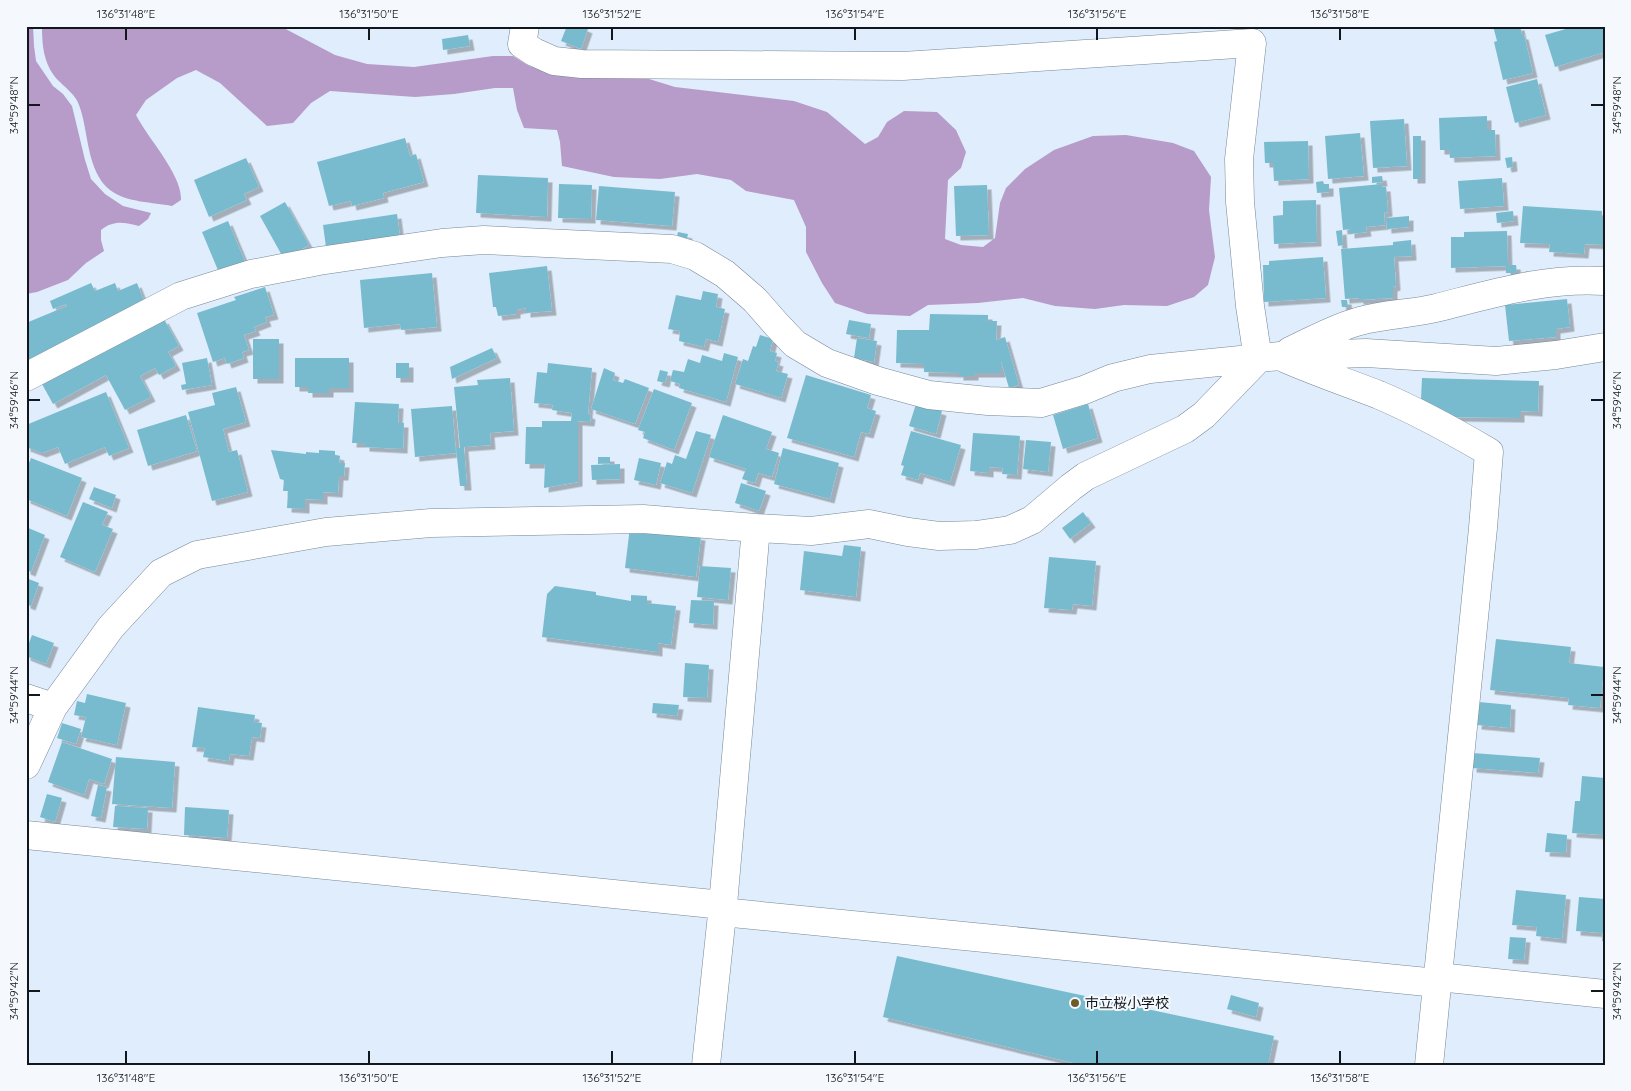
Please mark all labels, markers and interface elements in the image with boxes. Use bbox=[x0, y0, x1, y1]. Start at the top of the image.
text: 136°31'48"E bbox=[97, 6, 155, 21]
text: 136°31'50"E bbox=[339, 6, 399, 21]
text: 136°31'52"E bbox=[583, 6, 642, 21]
text: 136°31'54"E bbox=[826, 6, 884, 21]
text: 136°31'56"E bbox=[1068, 6, 1126, 21]
text: 136°31'58"E bbox=[1311, 6, 1370, 21]
text: 34°59'48"N bbox=[6, 76, 21, 134]
text: 34°59'48"N bbox=[1609, 76, 1624, 134]
text: 34°59'46"N bbox=[6, 371, 21, 429]
text: 34°59'46"N bbox=[1609, 371, 1624, 429]
text: 34°59'44"N bbox=[6, 666, 21, 724]
text: 34°59'44"N bbox=[1609, 666, 1624, 724]
text: 34°59'42"N bbox=[6, 962, 21, 1020]
text: 34°59'42"N bbox=[1609, 962, 1624, 1020]
place label: 市立桜小学校 bbox=[1085, 994, 1169, 1012]
marker: 市立桜小学校 bbox=[1069, 997, 1081, 1009]
text: 136°31'48"E bbox=[97, 1070, 155, 1085]
text: 136°31'50"E bbox=[339, 1070, 399, 1085]
text: 136°31'52"E bbox=[583, 1070, 642, 1085]
text: 136°31'54"E bbox=[826, 1070, 884, 1085]
text: 136°31'56"E bbox=[1068, 1070, 1126, 1085]
text: 136°31'58"E bbox=[1311, 1070, 1370, 1085]

